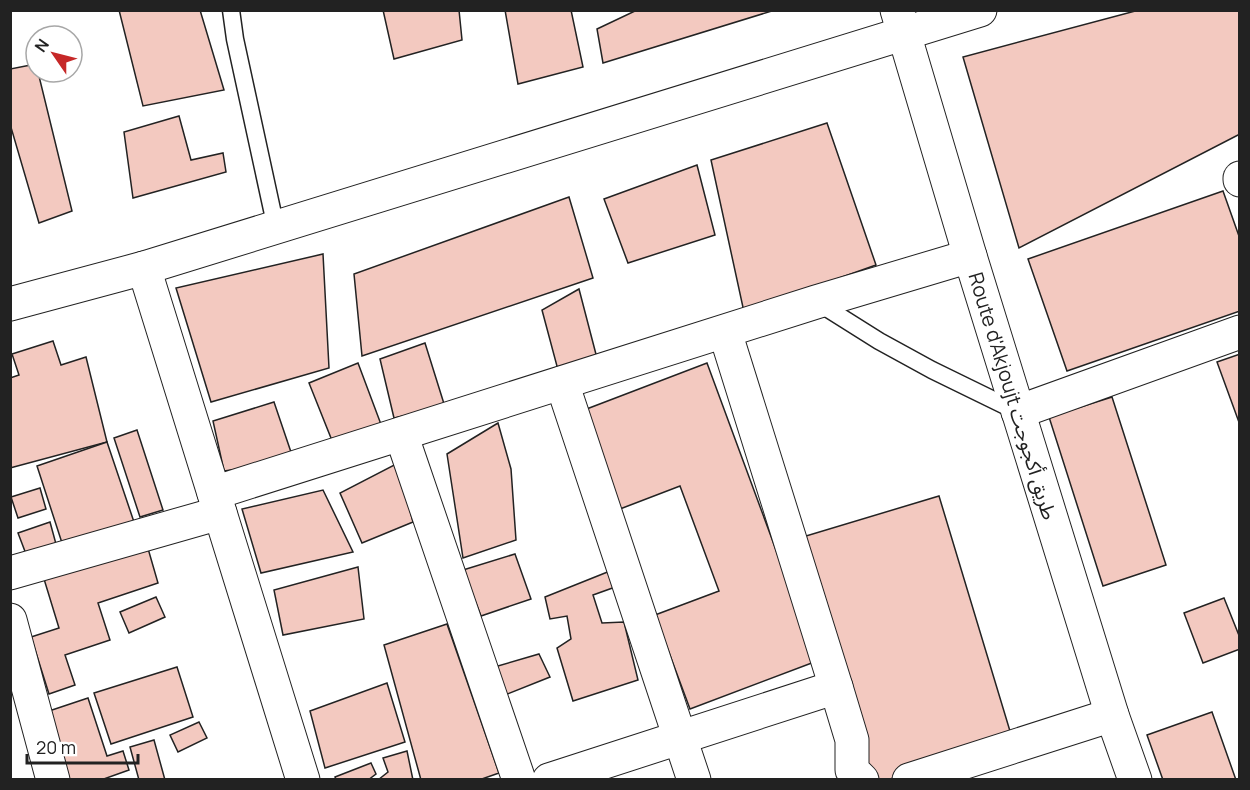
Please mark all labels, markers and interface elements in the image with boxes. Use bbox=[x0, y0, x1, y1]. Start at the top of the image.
north arrow bbox=[24, 24, 84, 84]
text: N bbox=[29, 34, 54, 56]
street label: Route d'Akjoujt طريق أكجوجت bbox=[962, 269, 1064, 523]
scale bar bbox=[27, 727, 138, 765]
text: 20 m bbox=[36, 735, 76, 759]

